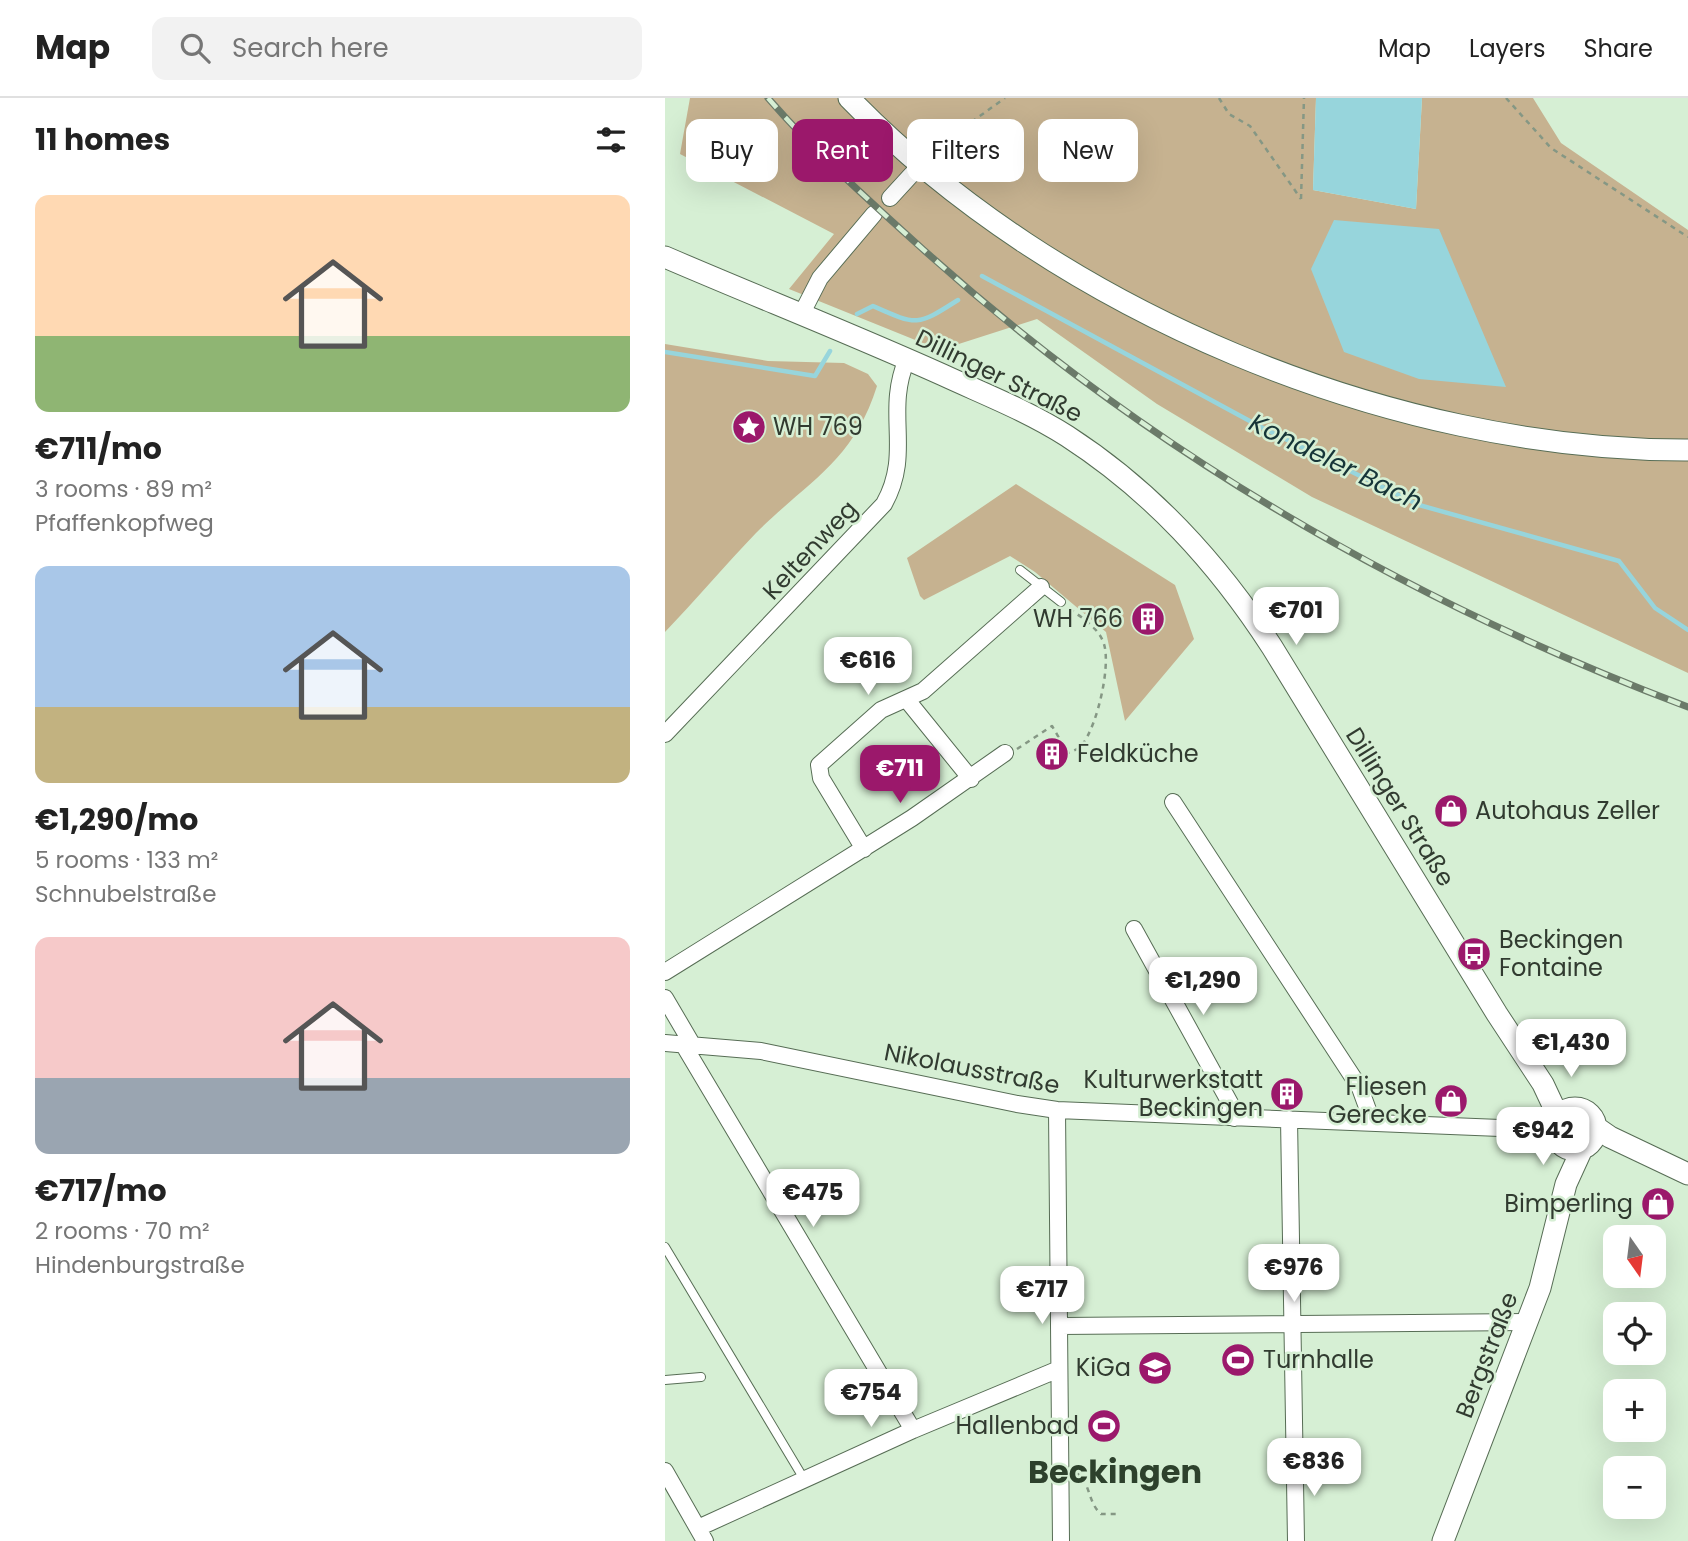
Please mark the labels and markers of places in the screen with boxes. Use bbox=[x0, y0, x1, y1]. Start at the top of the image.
place icon: WH 769 bbox=[730, 408, 768, 446]
place label: WH 769 bbox=[773, 410, 863, 443]
pin: €701 bbox=[1255, 588, 1337, 647]
building icon: WH 766 bbox=[1129, 600, 1167, 638]
place label: WH 766 bbox=[1033, 602, 1123, 635]
pin: €616 bbox=[827, 638, 909, 697]
building icon: Feldküche bbox=[1033, 735, 1071, 773]
place label: Feldküche bbox=[1077, 737, 1199, 770]
pin: €711 bbox=[859, 746, 941, 805]
shop icon: Autohaus Zeller bbox=[1432, 792, 1470, 830]
place label: Autohaus Zeller bbox=[1475, 794, 1660, 827]
place label: Beckingen Fontaine bbox=[1499, 923, 1623, 984]
bus stop icon: Beckingen Fontaine bbox=[1455, 935, 1493, 973]
pin: €1,290 bbox=[1146, 958, 1260, 1017]
pin: €1,430 bbox=[1514, 1020, 1628, 1079]
place label: Kulturwerkstatt Beckingen bbox=[1083, 1063, 1263, 1124]
place label: Fliesen Gerecke bbox=[1328, 1070, 1427, 1131]
building icon: Kulturwerkstatt Beckingen bbox=[1268, 1075, 1306, 1113]
shop icon: Fliesen Gerecke bbox=[1432, 1082, 1470, 1120]
pin: €942 bbox=[1502, 1108, 1584, 1167]
pin: €475 bbox=[772, 1170, 854, 1229]
shop icon: Bimperling bbox=[1639, 1185, 1677, 1223]
place label: Bimperling bbox=[1504, 1187, 1633, 1220]
pin: €976 bbox=[1253, 1244, 1335, 1304]
pin: €717 bbox=[1001, 1266, 1083, 1326]
sports icon: Turnhalle bbox=[1219, 1341, 1257, 1379]
place label: Turnhalle bbox=[1263, 1343, 1374, 1376]
school or university icon: KiGa bbox=[1136, 1349, 1174, 1387]
place label: KiGa bbox=[1076, 1351, 1131, 1384]
pin: €754 bbox=[830, 1370, 912, 1429]
sports icon: Hallenbad bbox=[1085, 1407, 1123, 1445]
place label: Hallenbad bbox=[955, 1409, 1079, 1442]
pin: €836 bbox=[1273, 1438, 1355, 1498]

